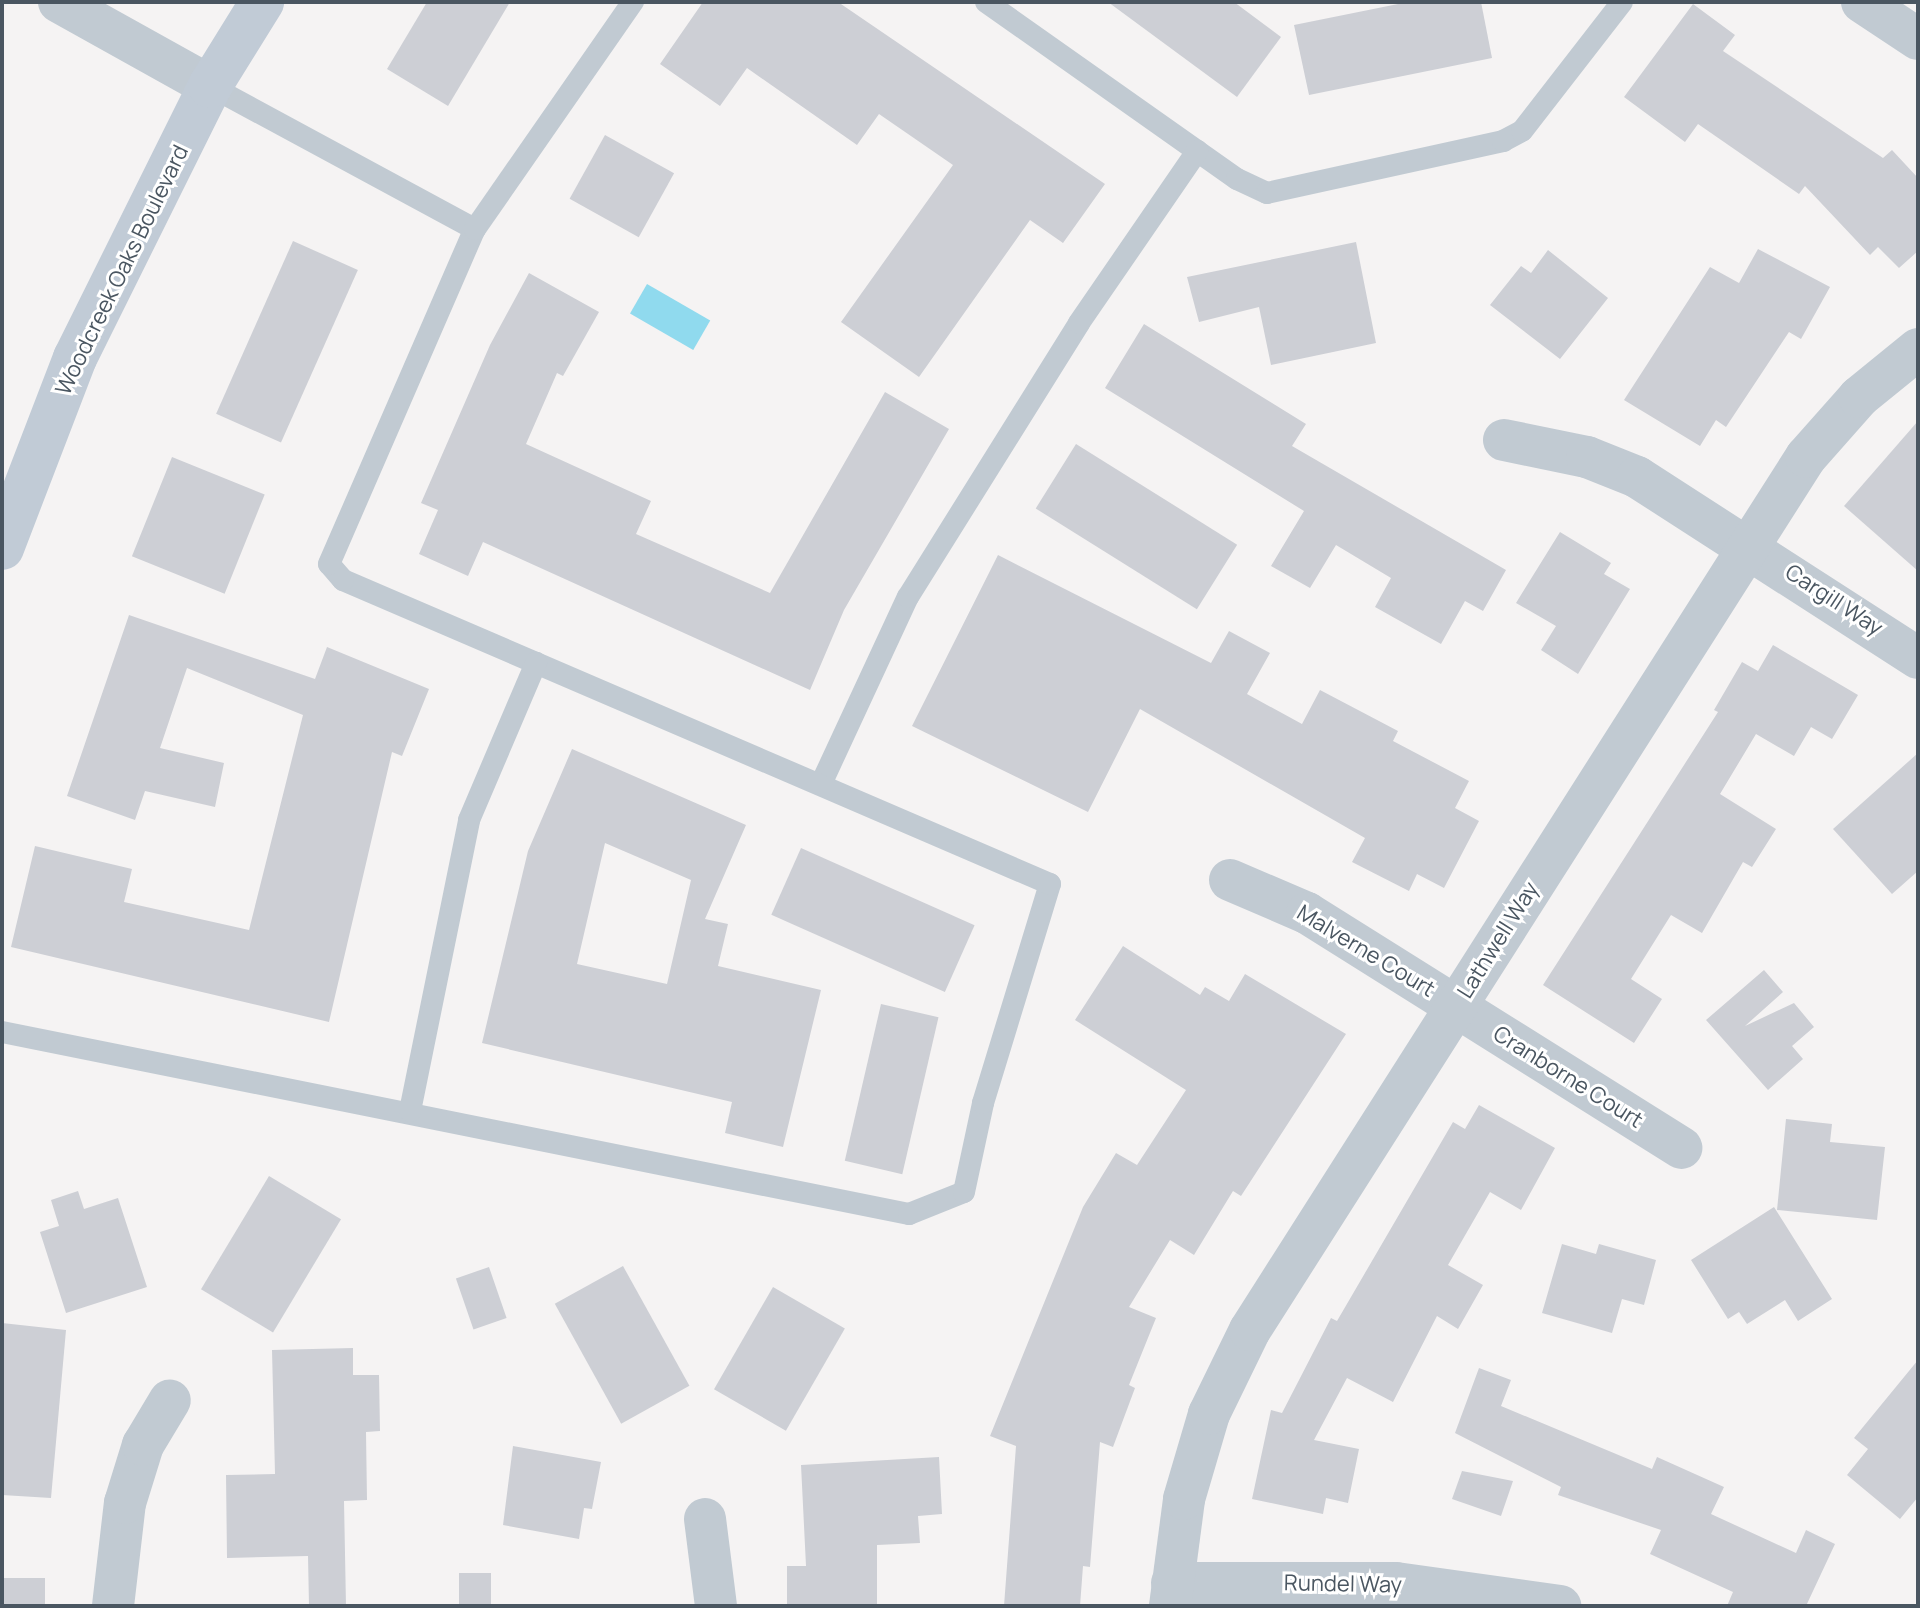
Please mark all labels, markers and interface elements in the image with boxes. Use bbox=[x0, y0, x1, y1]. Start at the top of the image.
street label: Woodcreek Oaks Boulevard bbox=[50, 141, 194, 399]
street label: Cargill Way bbox=[1780, 559, 1888, 641]
street label: Lathwell Way bbox=[1452, 877, 1544, 1003]
street label: Malverne Court bbox=[1292, 899, 1440, 1003]
street label: Cranborne Court bbox=[1488, 1020, 1648, 1134]
street label: Rundel Way bbox=[1284, 1570, 1402, 1598]

